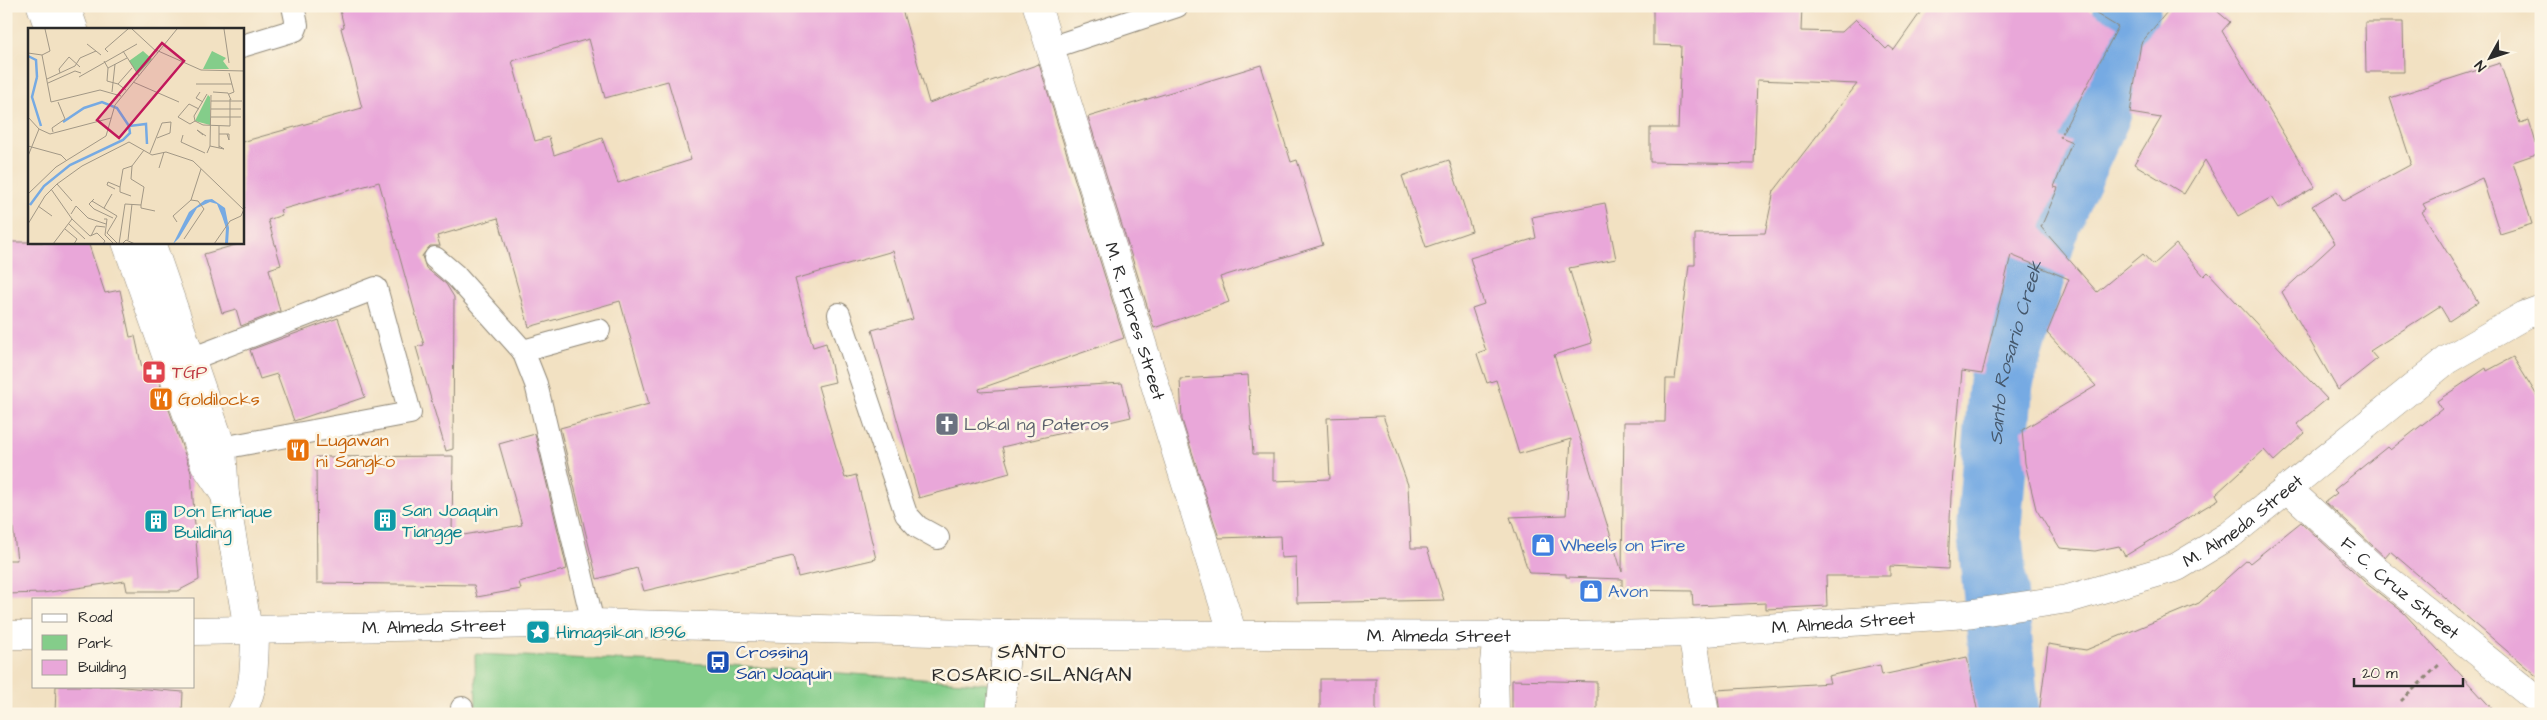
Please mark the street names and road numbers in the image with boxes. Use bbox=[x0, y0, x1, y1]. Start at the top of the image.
street label: M. R. Flores Street bbox=[1099, 239, 1172, 404]
street label: M. Almeda Street bbox=[2178, 468, 2309, 573]
street label: F. C. Cruz Street bbox=[2335, 531, 2465, 646]
street label: M. Almeda Street bbox=[1771, 605, 1917, 640]
street label: M. Almeda Street bbox=[362, 612, 507, 640]
street label: M. Almeda Street bbox=[1367, 623, 1512, 648]

